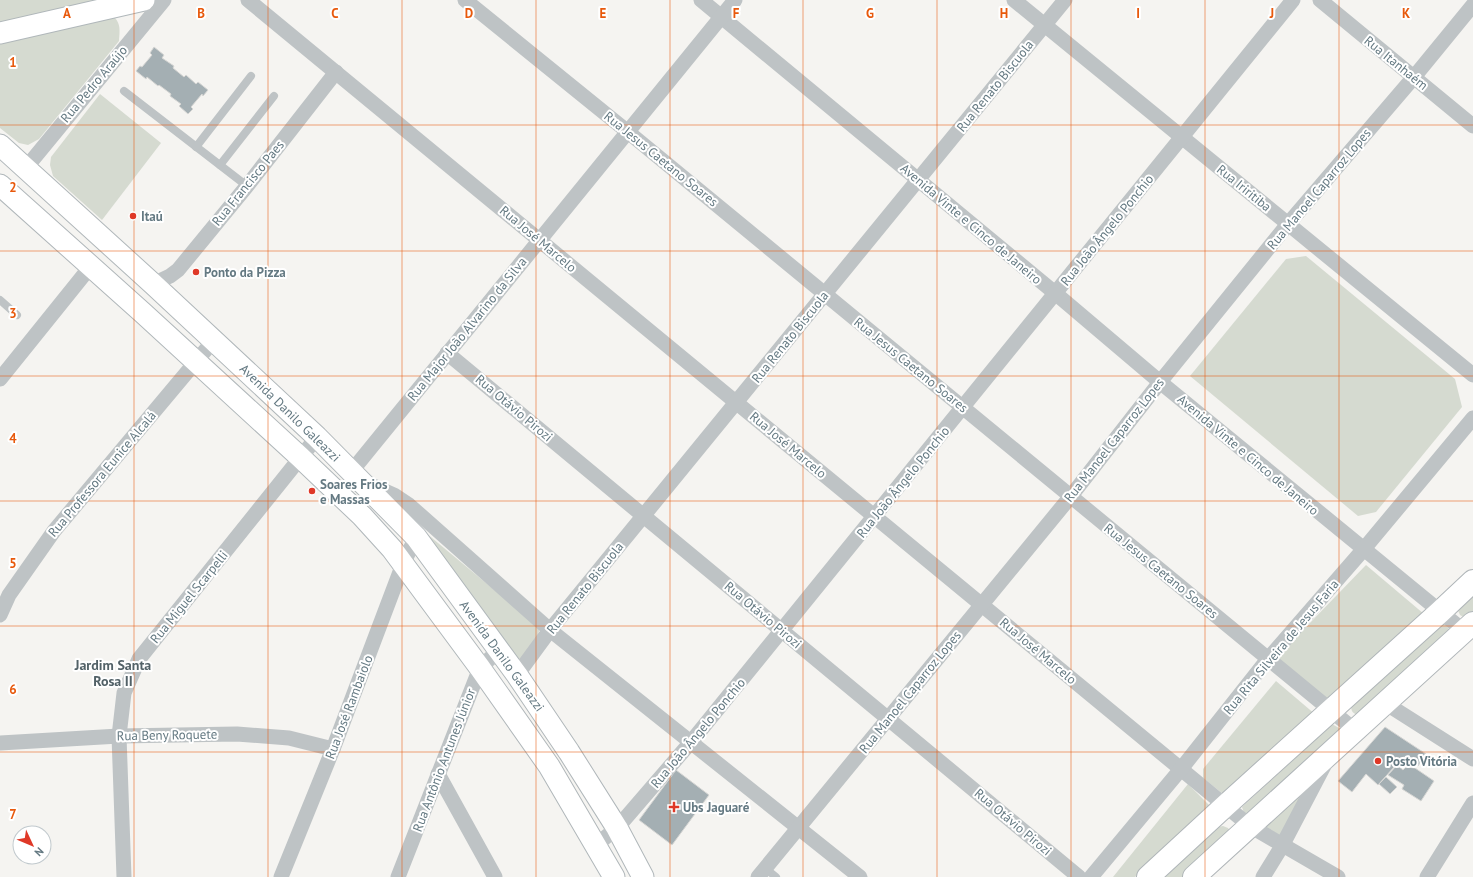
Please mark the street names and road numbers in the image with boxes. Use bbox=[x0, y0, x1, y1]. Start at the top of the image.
street label: Rua Itanhaém bbox=[1361, 32, 1431, 94]
street label: Rua Renato Biscuola bbox=[953, 37, 1037, 135]
street label: Rua Pedro Araújo bbox=[57, 42, 131, 126]
street label: Rua Jesus Caetano Soares bbox=[601, 108, 721, 210]
street label: Rua Manoel Caparroz Lopes bbox=[1263, 125, 1375, 253]
street label: Rua Francisco Paes bbox=[208, 137, 288, 229]
street label: Avenida Vinte e Cinco de Janeiro bbox=[897, 160, 1045, 288]
street label: Rua Iriritiba bbox=[1213, 161, 1275, 215]
street label: Rua João Ângelo Ponchio bbox=[1057, 171, 1157, 289]
street label: Rua José Marcelo bbox=[496, 202, 580, 276]
street label: Rua Major João Alvarino da Silva bbox=[404, 254, 530, 404]
street label: Rua Renato Biscuola bbox=[748, 288, 832, 386]
street label: Rua Jesus Caetano Soares bbox=[851, 314, 971, 416]
street label: Avenida Danilo Galeazzi bbox=[236, 361, 344, 465]
street label: Rua Otávio Pirozi bbox=[472, 371, 556, 445]
street label: Rua Manoel Caparroz Lopes bbox=[1060, 375, 1168, 505]
street label: Avenida Vinte e Cinco de Janeiro bbox=[1174, 391, 1322, 519]
street label: Rua Professora Eunice Alcalá bbox=[44, 408, 160, 540]
street label: Rua José Marcelo bbox=[746, 408, 830, 482]
street label: Rua João Ângelo Ponchio bbox=[853, 423, 953, 541]
street label: Rua Jesus Caetano Soares bbox=[1101, 520, 1221, 622]
street label: Rua Renato Biscuola bbox=[543, 539, 627, 637]
street label: Rua Miguel Scarpelli bbox=[146, 547, 232, 647]
street label: Rua Rita Silveira de Jesus Faria bbox=[1219, 576, 1343, 718]
street label: Rua Otávio Pirozi bbox=[721, 578, 805, 652]
street label: Avenida Danilo Galeazzi bbox=[456, 597, 548, 715]
street label: Rua José Marcelo bbox=[996, 614, 1080, 688]
street label: Rua Manoel Caparroz Lopes bbox=[855, 627, 965, 757]
street label: Rua José Rambaiolo bbox=[321, 653, 377, 761]
street label: Rua João Ângelo Ponchio bbox=[647, 674, 749, 792]
street label: Rua Antônio Antunes Júnior bbox=[409, 685, 479, 834]
street label: Rua Beny Roquete bbox=[117, 726, 217, 744]
street label: Rua Otávio Pirozi bbox=[971, 785, 1055, 859]

